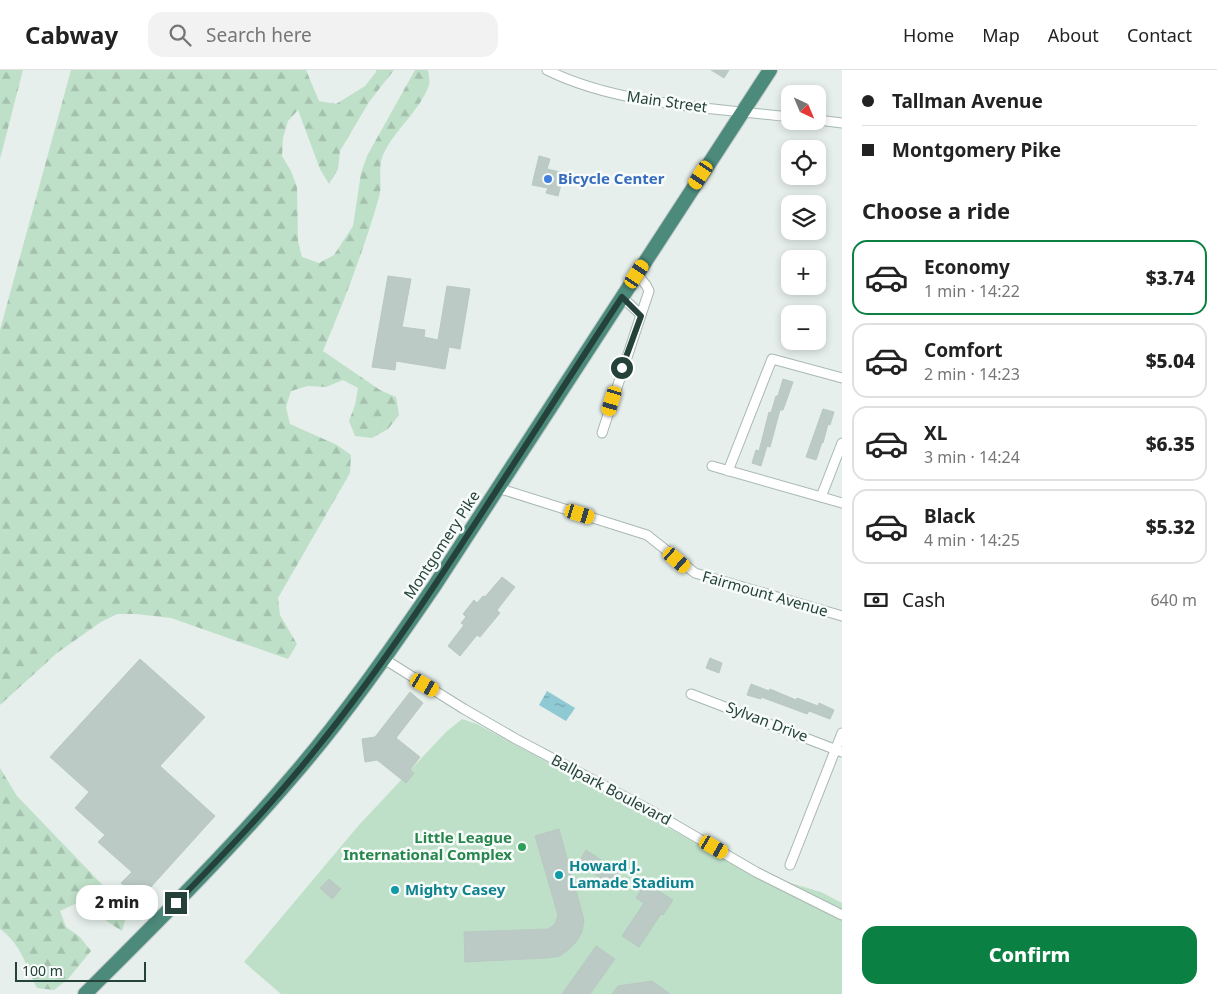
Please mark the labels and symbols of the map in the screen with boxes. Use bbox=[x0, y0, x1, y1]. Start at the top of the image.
street label: Main Street bbox=[626, 85, 709, 117]
north arrow bbox=[781, 85, 826, 130]
car bbox=[686, 158, 715, 192]
place label: Bicycle Center bbox=[558, 168, 665, 188]
marker: Bicycle Center bbox=[542, 173, 554, 185]
car bbox=[622, 257, 651, 291]
route start bbox=[611, 357, 633, 379]
car bbox=[600, 384, 623, 418]
street label: Montgomery Pike bbox=[399, 486, 484, 602]
car bbox=[563, 502, 596, 526]
car bbox=[660, 544, 693, 576]
street label: Fairmount Avenue bbox=[700, 566, 830, 621]
car bbox=[408, 671, 441, 699]
street label: Sylvan Drive bbox=[724, 696, 811, 746]
street label: Ballpark Boulevard bbox=[548, 749, 675, 829]
place label: Little League International Complex bbox=[343, 827, 512, 864]
car bbox=[697, 833, 730, 861]
marker: Little League International Complex bbox=[516, 841, 528, 853]
place label: Howard J. Lamade Stadium bbox=[569, 855, 694, 892]
marker: Howard J. Lamade Stadium bbox=[553, 869, 565, 881]
place label: Mighty Casey bbox=[405, 879, 506, 899]
marker: Mighty Casey bbox=[389, 884, 401, 896]
callout: 2 min bbox=[76, 886, 158, 920]
route end bbox=[165, 892, 187, 914]
scale bar bbox=[15, 959, 146, 982]

